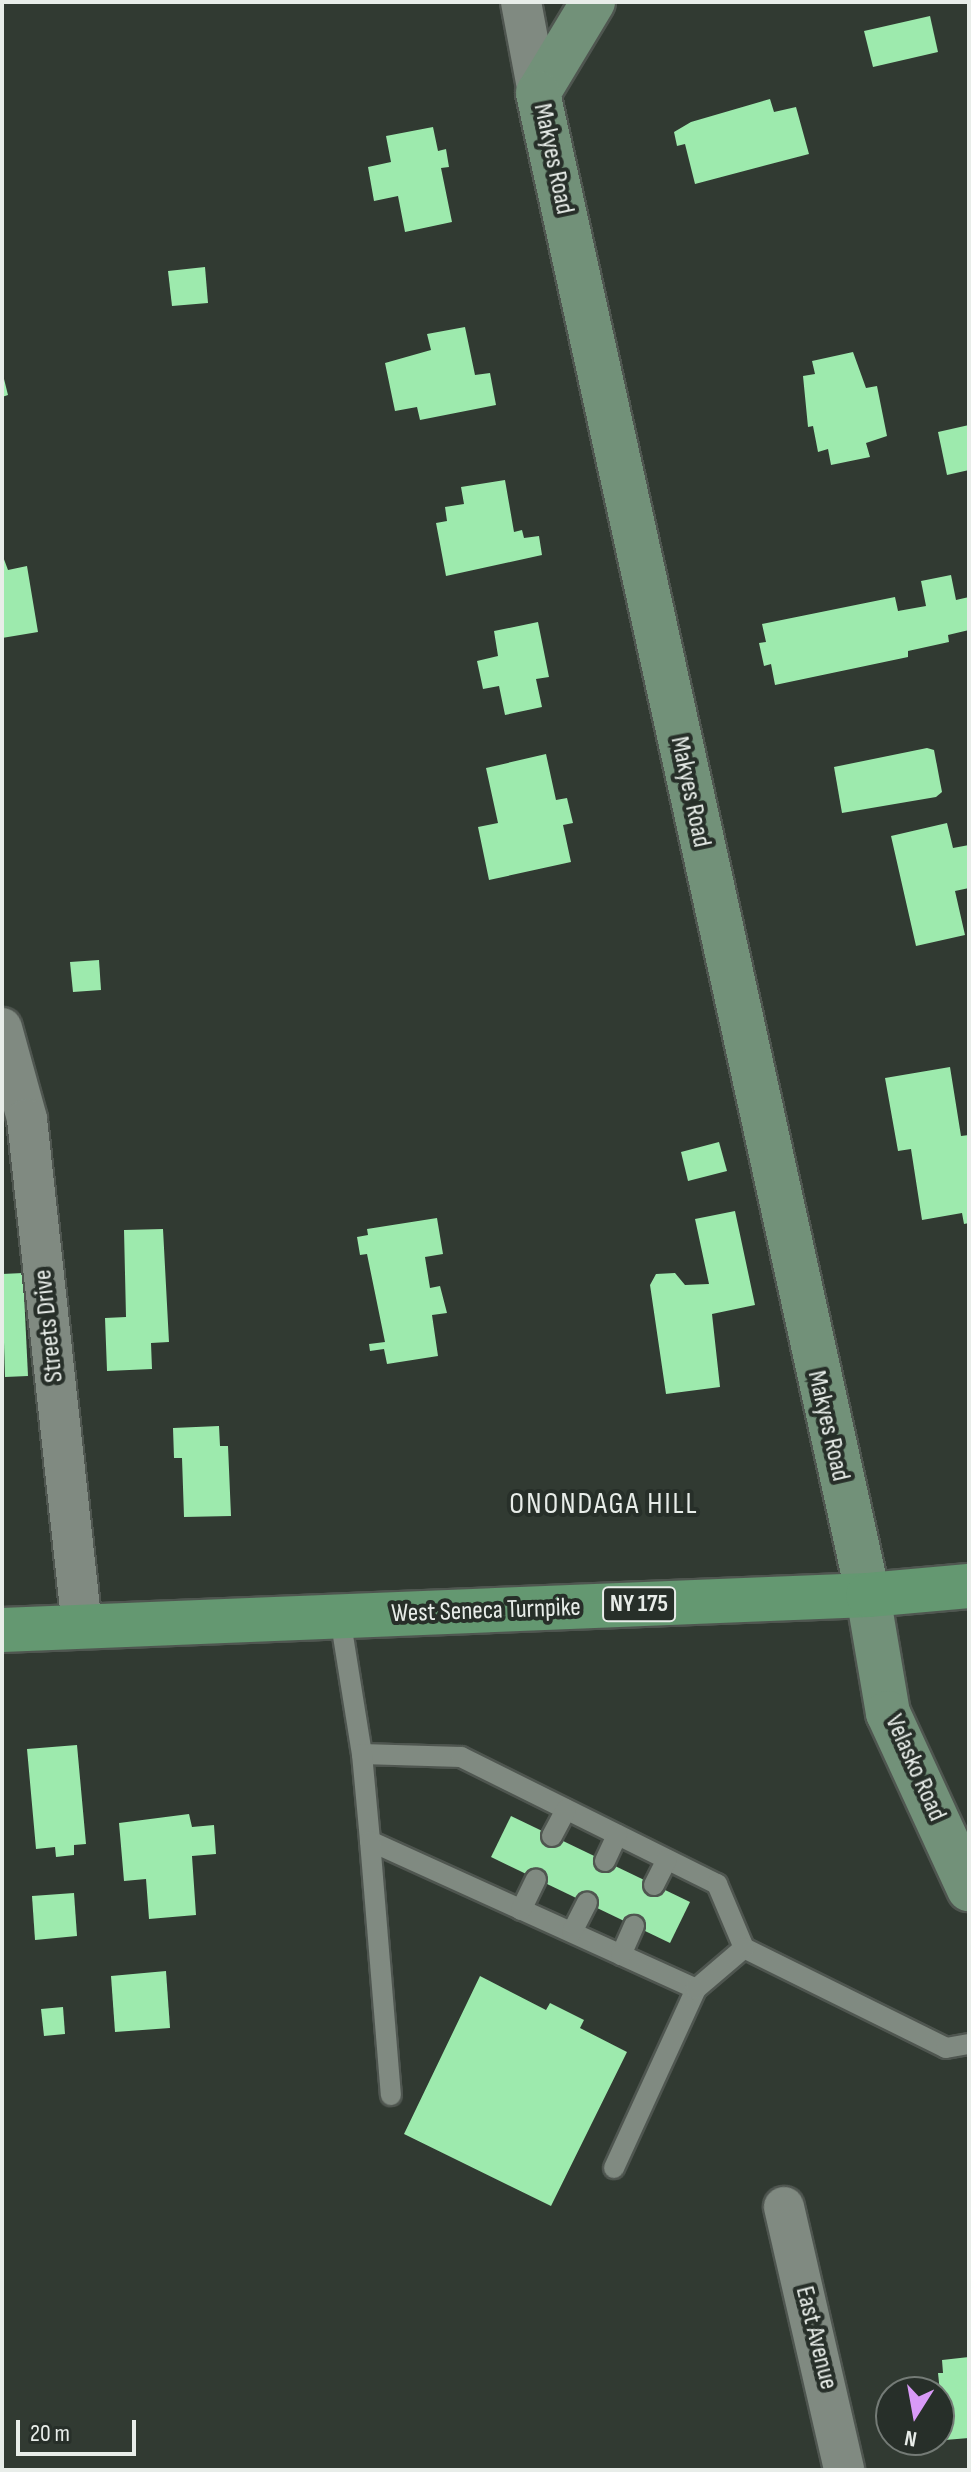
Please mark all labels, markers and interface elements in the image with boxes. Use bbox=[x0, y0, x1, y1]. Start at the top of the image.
street label: Makyes Road bbox=[526, 101, 580, 217]
street label: Makyes Road bbox=[663, 734, 717, 850]
street label: Streets Drive bbox=[28, 1268, 70, 1384]
street label: Makyes Road bbox=[800, 1368, 856, 1484]
district label: ONONDAGA HILL bbox=[509, 1486, 699, 1522]
road number: NY 175 bbox=[601, 1584, 677, 1624]
street label: West Seneca Turnpike bbox=[391, 1592, 581, 1630]
street label: Velasko Road bbox=[878, 1710, 952, 1826]
street label: East Avenue bbox=[788, 2283, 844, 2393]
north arrow bbox=[875, 2376, 955, 2456]
scale bar bbox=[20, 2404, 140, 2454]
text: 20 m bbox=[30, 2419, 70, 2448]
text: N bbox=[902, 2424, 919, 2452]

